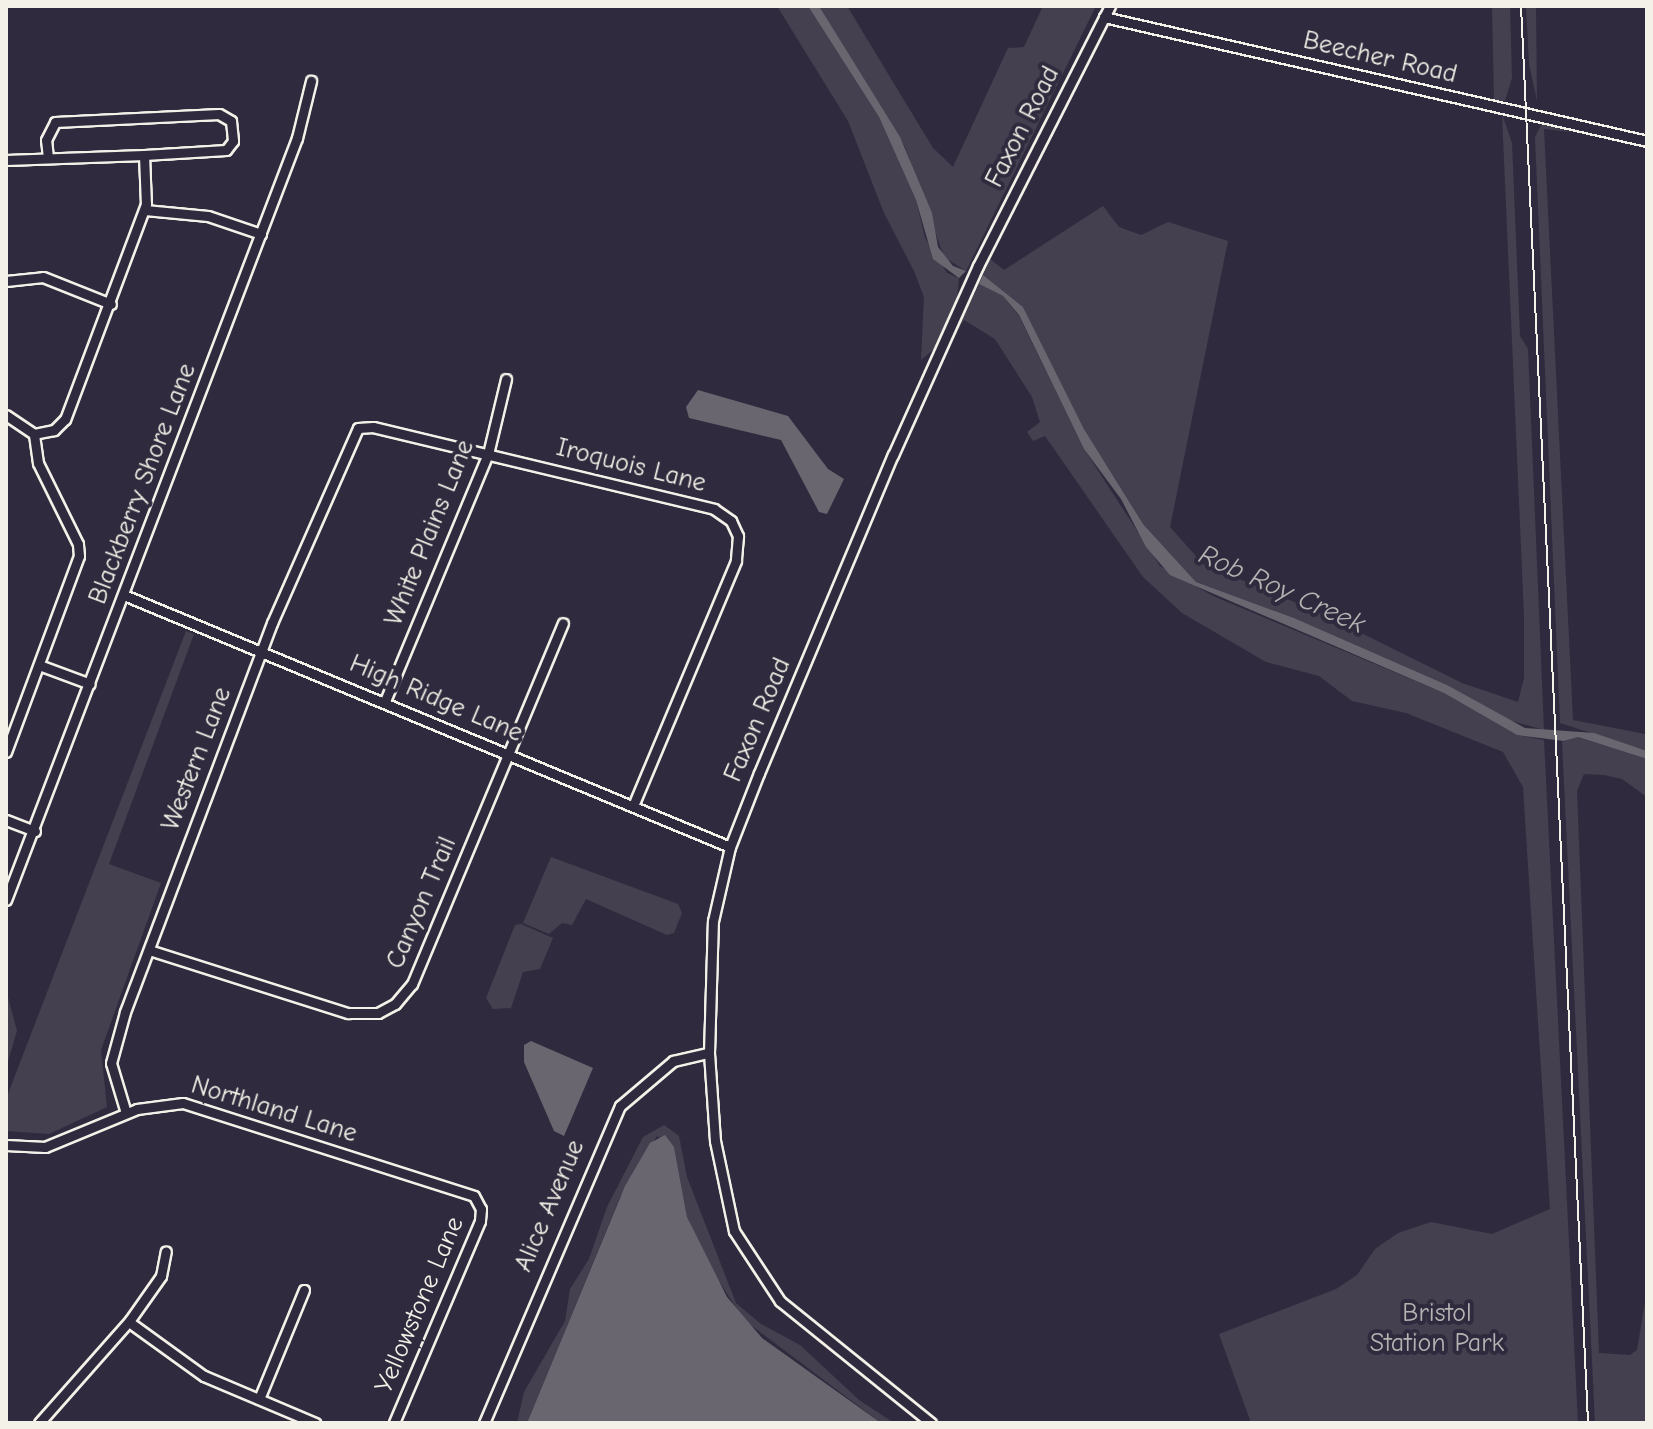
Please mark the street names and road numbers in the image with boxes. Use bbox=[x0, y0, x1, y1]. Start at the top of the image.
street label: Beecher Road bbox=[1300, 25, 1460, 91]
street label: Faxon Road bbox=[979, 61, 1067, 193]
street label: Blackberry Shore Lane bbox=[83, 359, 203, 609]
street label: Iroquois Lane bbox=[553, 432, 709, 500]
street label: White Plains Lane bbox=[379, 436, 481, 630]
street label: High Ridge Lane bbox=[345, 648, 527, 750]
street label: Faxon Road bbox=[718, 653, 798, 787]
street label: Western Lane bbox=[155, 683, 239, 835]
street label: Canyon Trail bbox=[380, 832, 464, 974]
street label: Northland Lane bbox=[187, 1070, 361, 1150]
street label: Alice Avenue bbox=[508, 1135, 592, 1277]
street label: Yellowstone Lane bbox=[369, 1212, 471, 1398]

